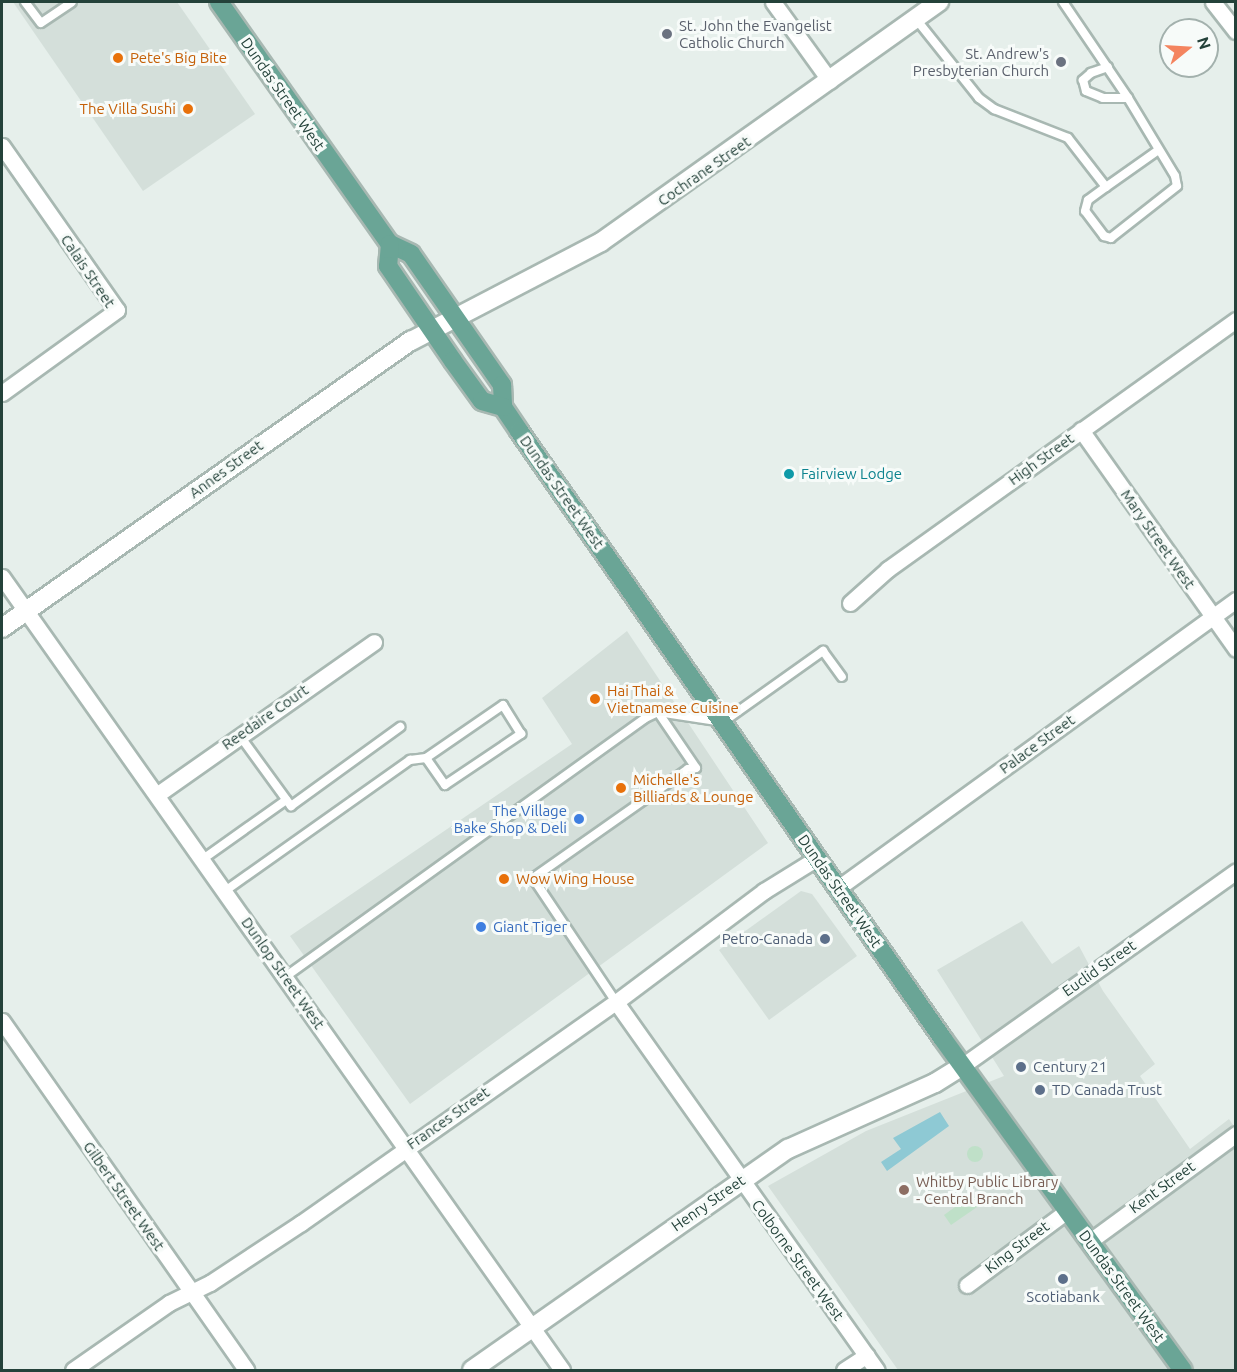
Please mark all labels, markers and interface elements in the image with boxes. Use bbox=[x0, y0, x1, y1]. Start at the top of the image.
place label: St. John the Evangelist Catholic Church bbox=[679, 16, 832, 51]
north arrow bbox=[1159, 18, 1219, 78]
marker: St. John the Evangelist Catholic Church bbox=[660, 27, 674, 41]
street label: Dundas Street West bbox=[237, 34, 329, 154]
text: N bbox=[1194, 35, 1215, 52]
place label: St. Andrew's Presbyterian Church bbox=[913, 44, 1049, 79]
place label: Pete's Big Bite bbox=[130, 49, 227, 67]
marker: Pete's Big Bite bbox=[111, 51, 125, 65]
marker: St. Andrew's Presbyterian Church bbox=[1054, 55, 1068, 69]
place label: The Villa Sushi bbox=[80, 100, 176, 118]
marker: The Villa Sushi bbox=[181, 102, 195, 116]
street label: Cochrane Street bbox=[654, 132, 754, 210]
street label: Calais Street bbox=[57, 231, 119, 311]
street label: High Street bbox=[1005, 429, 1077, 489]
street label: Dundas Street West bbox=[516, 432, 608, 552]
street label: Annes Street bbox=[186, 436, 266, 502]
place label: Fairview Lodge bbox=[801, 465, 902, 483]
marker: Fairview Lodge bbox=[782, 467, 796, 481]
street label: Mary Street West bbox=[1117, 486, 1199, 592]
street label: Reedaire Court bbox=[218, 681, 312, 753]
place label: Hai Thai & Vietnamese Cuisine bbox=[607, 681, 739, 716]
marker: Hai Thai & Vietnamese Cuisine bbox=[588, 692, 602, 706]
street label: Palace Street bbox=[996, 711, 1078, 777]
place label: Michelle's Billiards & Lounge bbox=[633, 770, 753, 805]
marker: Michelle's Billiards & Lounge bbox=[614, 781, 628, 795]
place label: The Village Bake Shop & Deli bbox=[454, 801, 567, 836]
marker: The Village Bake Shop & Deli bbox=[572, 812, 586, 826]
street label: Dundas Street West bbox=[794, 831, 886, 951]
place label: Wow Wing House bbox=[516, 870, 635, 888]
marker: Wow Wing House bbox=[497, 872, 511, 886]
street label: Dunlop Street West bbox=[238, 914, 328, 1032]
place label: Giant Tiger bbox=[493, 918, 567, 936]
marker: Giant Tiger bbox=[474, 920, 488, 934]
place label: Petro-Canada bbox=[722, 930, 813, 948]
marker: Petro-Canada bbox=[818, 932, 832, 946]
street label: Euclid Street bbox=[1059, 936, 1139, 1000]
place label: Century 21 bbox=[1033, 1058, 1107, 1076]
marker: Century 21 bbox=[1014, 1060, 1028, 1074]
place label: TD Canada Trust bbox=[1052, 1081, 1162, 1099]
street label: Frances Street bbox=[403, 1083, 493, 1153]
marker: TD Canada Trust bbox=[1033, 1083, 1047, 1097]
street label: Gilbert Street West bbox=[80, 1138, 168, 1254]
street label: Kent Street bbox=[1126, 1157, 1198, 1217]
street label: Henry Street bbox=[668, 1171, 748, 1235]
place label: Whitby Public Library - Central Branch bbox=[916, 1172, 1058, 1207]
marker: Whitby Public Library - Central Branch bbox=[897, 1183, 911, 1197]
street label: Colborne Street West bbox=[748, 1196, 848, 1324]
street label: King Street bbox=[981, 1217, 1053, 1277]
street label: Dundas Street West bbox=[1075, 1227, 1169, 1345]
marker: Scotiabank bbox=[1056, 1272, 1070, 1286]
place label: Scotiabank bbox=[1026, 1288, 1100, 1306]

